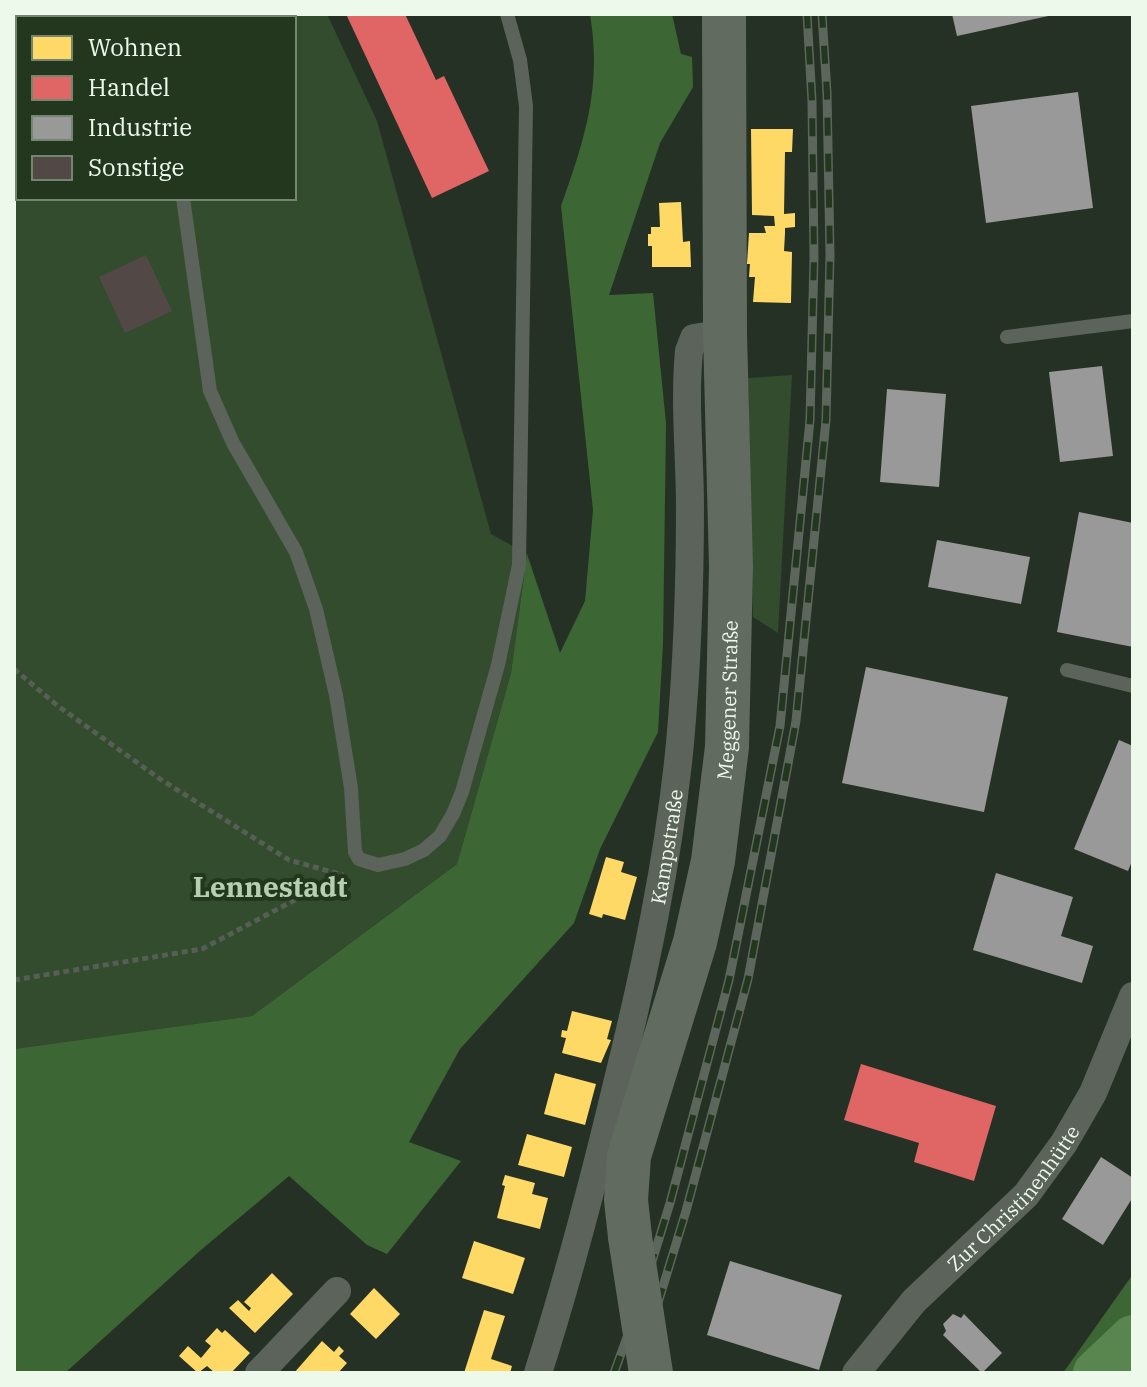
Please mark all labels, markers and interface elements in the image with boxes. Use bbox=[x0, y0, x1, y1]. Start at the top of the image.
legend bbox=[16, 16, 296, 200]
text: Wohnen bbox=[88, 31, 182, 63]
text: Handel bbox=[88, 71, 170, 103]
text: Industrie bbox=[88, 111, 192, 143]
text: Sonstige bbox=[88, 151, 184, 183]
street label: Meggener Straße bbox=[710, 620, 743, 781]
street label: Kampstraße bbox=[643, 788, 688, 907]
district label: Lennestadt bbox=[193, 868, 347, 905]
street label: Zur Christinenhütte bbox=[941, 1120, 1085, 1277]

